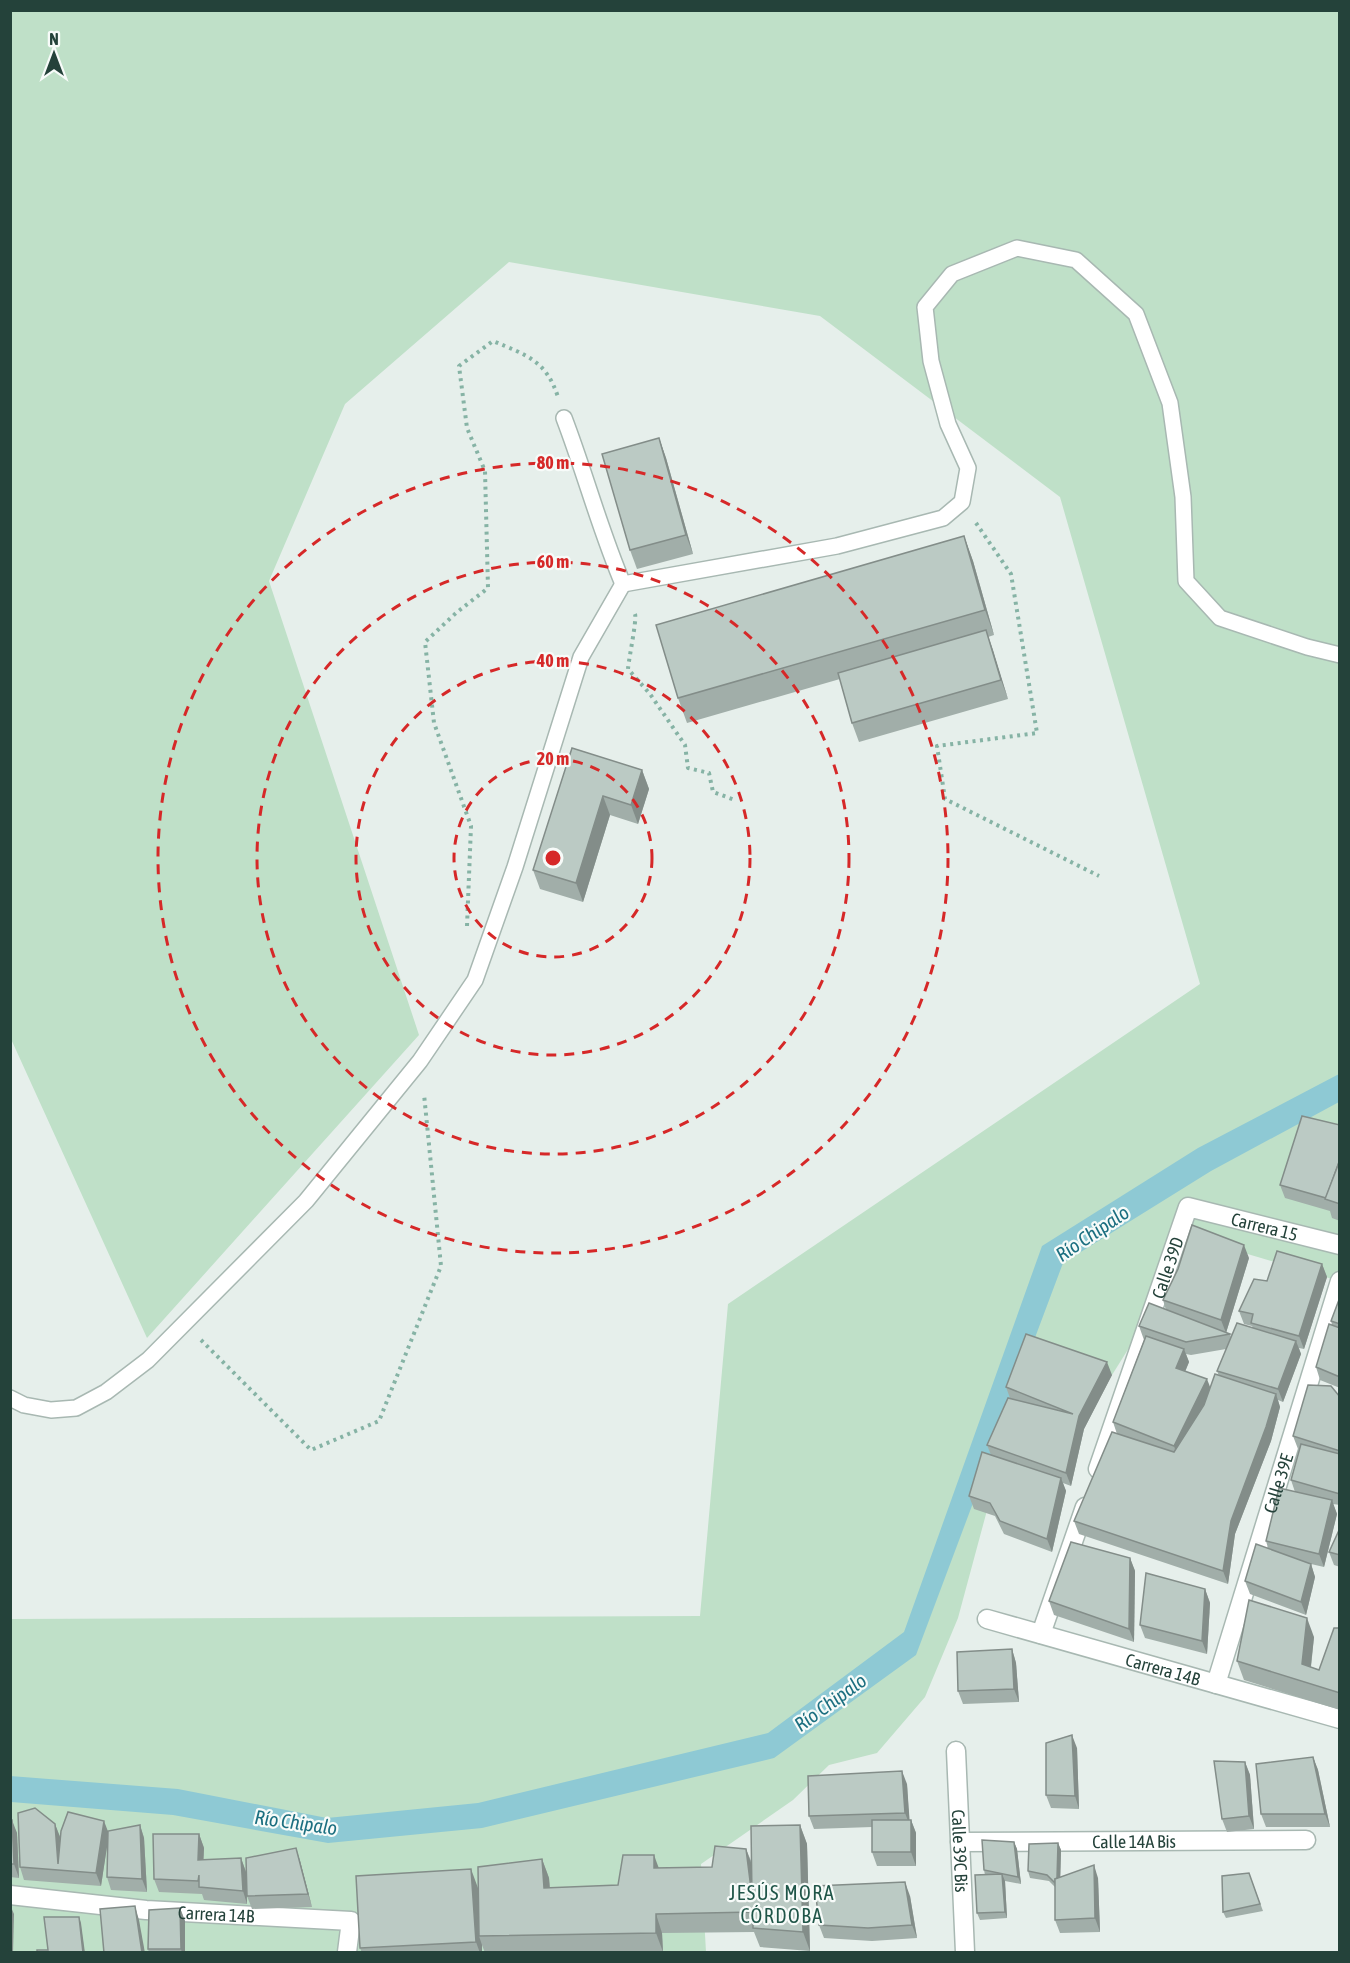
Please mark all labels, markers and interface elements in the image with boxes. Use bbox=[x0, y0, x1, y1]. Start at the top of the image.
north arrow bbox=[24, 24, 84, 84]
text: N bbox=[49, 30, 59, 48]
text: 80 m bbox=[537, 452, 569, 473]
text: 60 m bbox=[537, 551, 569, 572]
text: 40 m bbox=[536, 650, 569, 671]
text: 20 m bbox=[537, 748, 569, 769]
centre of rings bbox=[543, 848, 563, 868]
water label: Río Chipalo bbox=[1051, 1200, 1133, 1266]
street label: Carrera 15 bbox=[1229, 1208, 1300, 1245]
street label: Calle 39D bbox=[1147, 1234, 1187, 1301]
street label: Calle 39E bbox=[1259, 1451, 1297, 1516]
street label: Carrera 14B bbox=[1123, 1648, 1203, 1690]
water label: Río Chipalo bbox=[790, 1668, 870, 1736]
water label: Río Chipalo bbox=[253, 1805, 339, 1839]
street label: Calle 39C Bis bbox=[948, 1809, 973, 1893]
street label: Calle 14A Bis bbox=[1092, 1830, 1176, 1852]
district label: JESÚS MORA CÓRDOBA bbox=[729, 1881, 835, 1927]
street label: Carrera 14B bbox=[177, 1901, 255, 1926]

